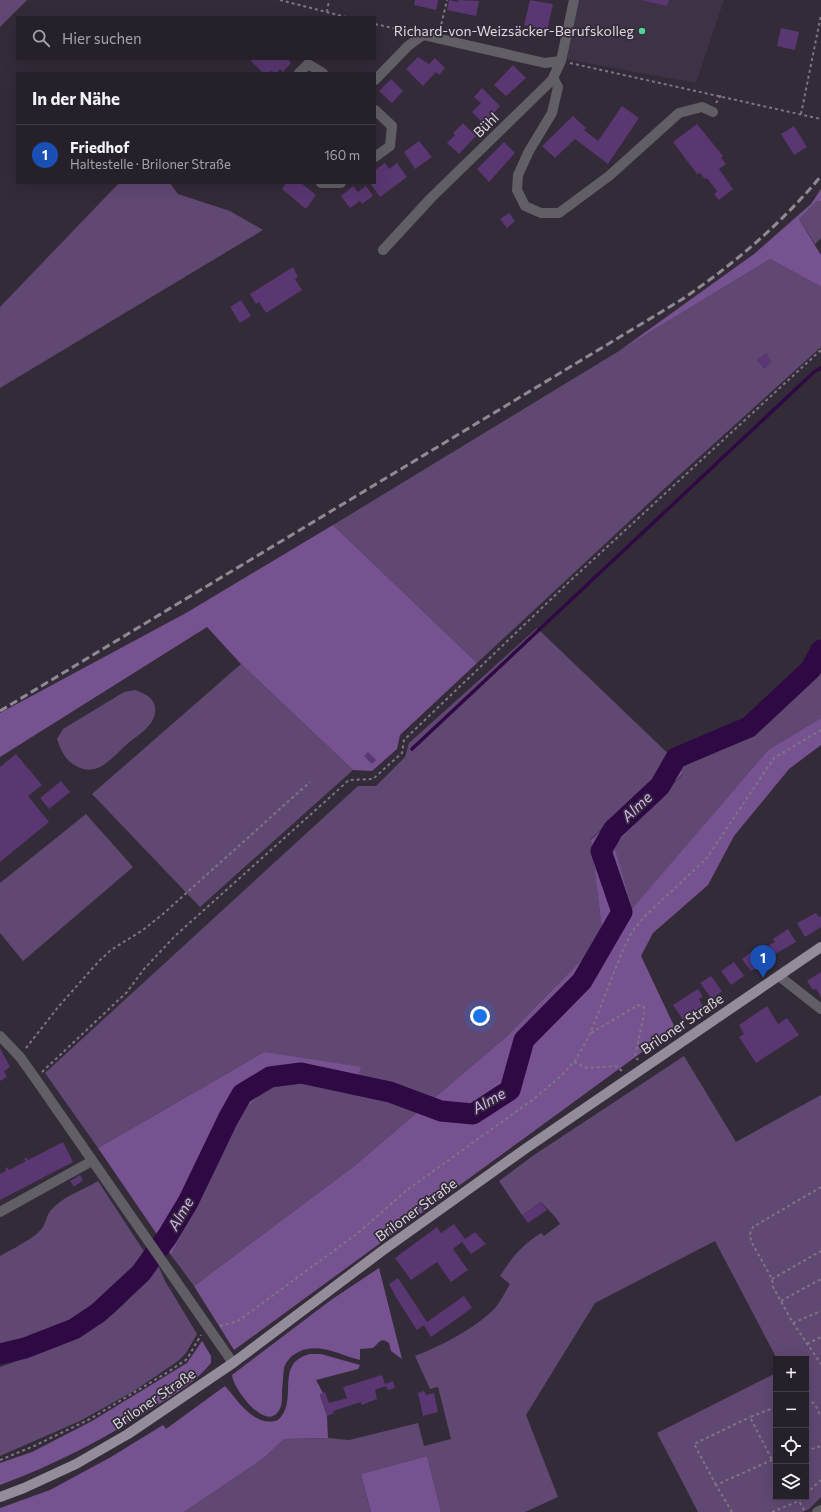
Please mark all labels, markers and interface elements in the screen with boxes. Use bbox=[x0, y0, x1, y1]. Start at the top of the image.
search box bbox=[16, 16, 376, 60]
place label: Richard-von-Weizsäcker-Berufskolleg bbox=[394, 22, 634, 39]
marker: Richard-von-Weizsäcker-Berufskolleg bbox=[637, 26, 647, 36]
icon: search bbox=[30, 27, 52, 49]
text: Hier suchen bbox=[62, 29, 142, 47]
text: In der Nähe bbox=[32, 88, 120, 109]
street label: Bühl bbox=[470, 109, 502, 141]
text: Friedhof bbox=[70, 138, 129, 156]
text: 1 bbox=[42, 147, 48, 163]
text: 160 m bbox=[324, 147, 360, 163]
text: Haltestelle · Briloner Straße bbox=[70, 156, 231, 172]
water label: Alme bbox=[617, 788, 655, 826]
pin: 1 bbox=[750, 945, 776, 978]
street label: Briloner Straße bbox=[637, 990, 726, 1058]
your location bbox=[470, 1006, 490, 1026]
water label: Alme bbox=[468, 1084, 508, 1117]
street label: Briloner Straße bbox=[372, 1174, 460, 1245]
water label: Alme bbox=[163, 1194, 197, 1234]
map controls bbox=[773, 1356, 809, 1500]
button: + bbox=[773, 1356, 809, 1392]
street label: Briloner Straße bbox=[109, 1365, 198, 1433]
button: − bbox=[773, 1392, 809, 1428]
button: locate bbox=[773, 1428, 809, 1464]
button: layers bbox=[773, 1464, 809, 1500]

